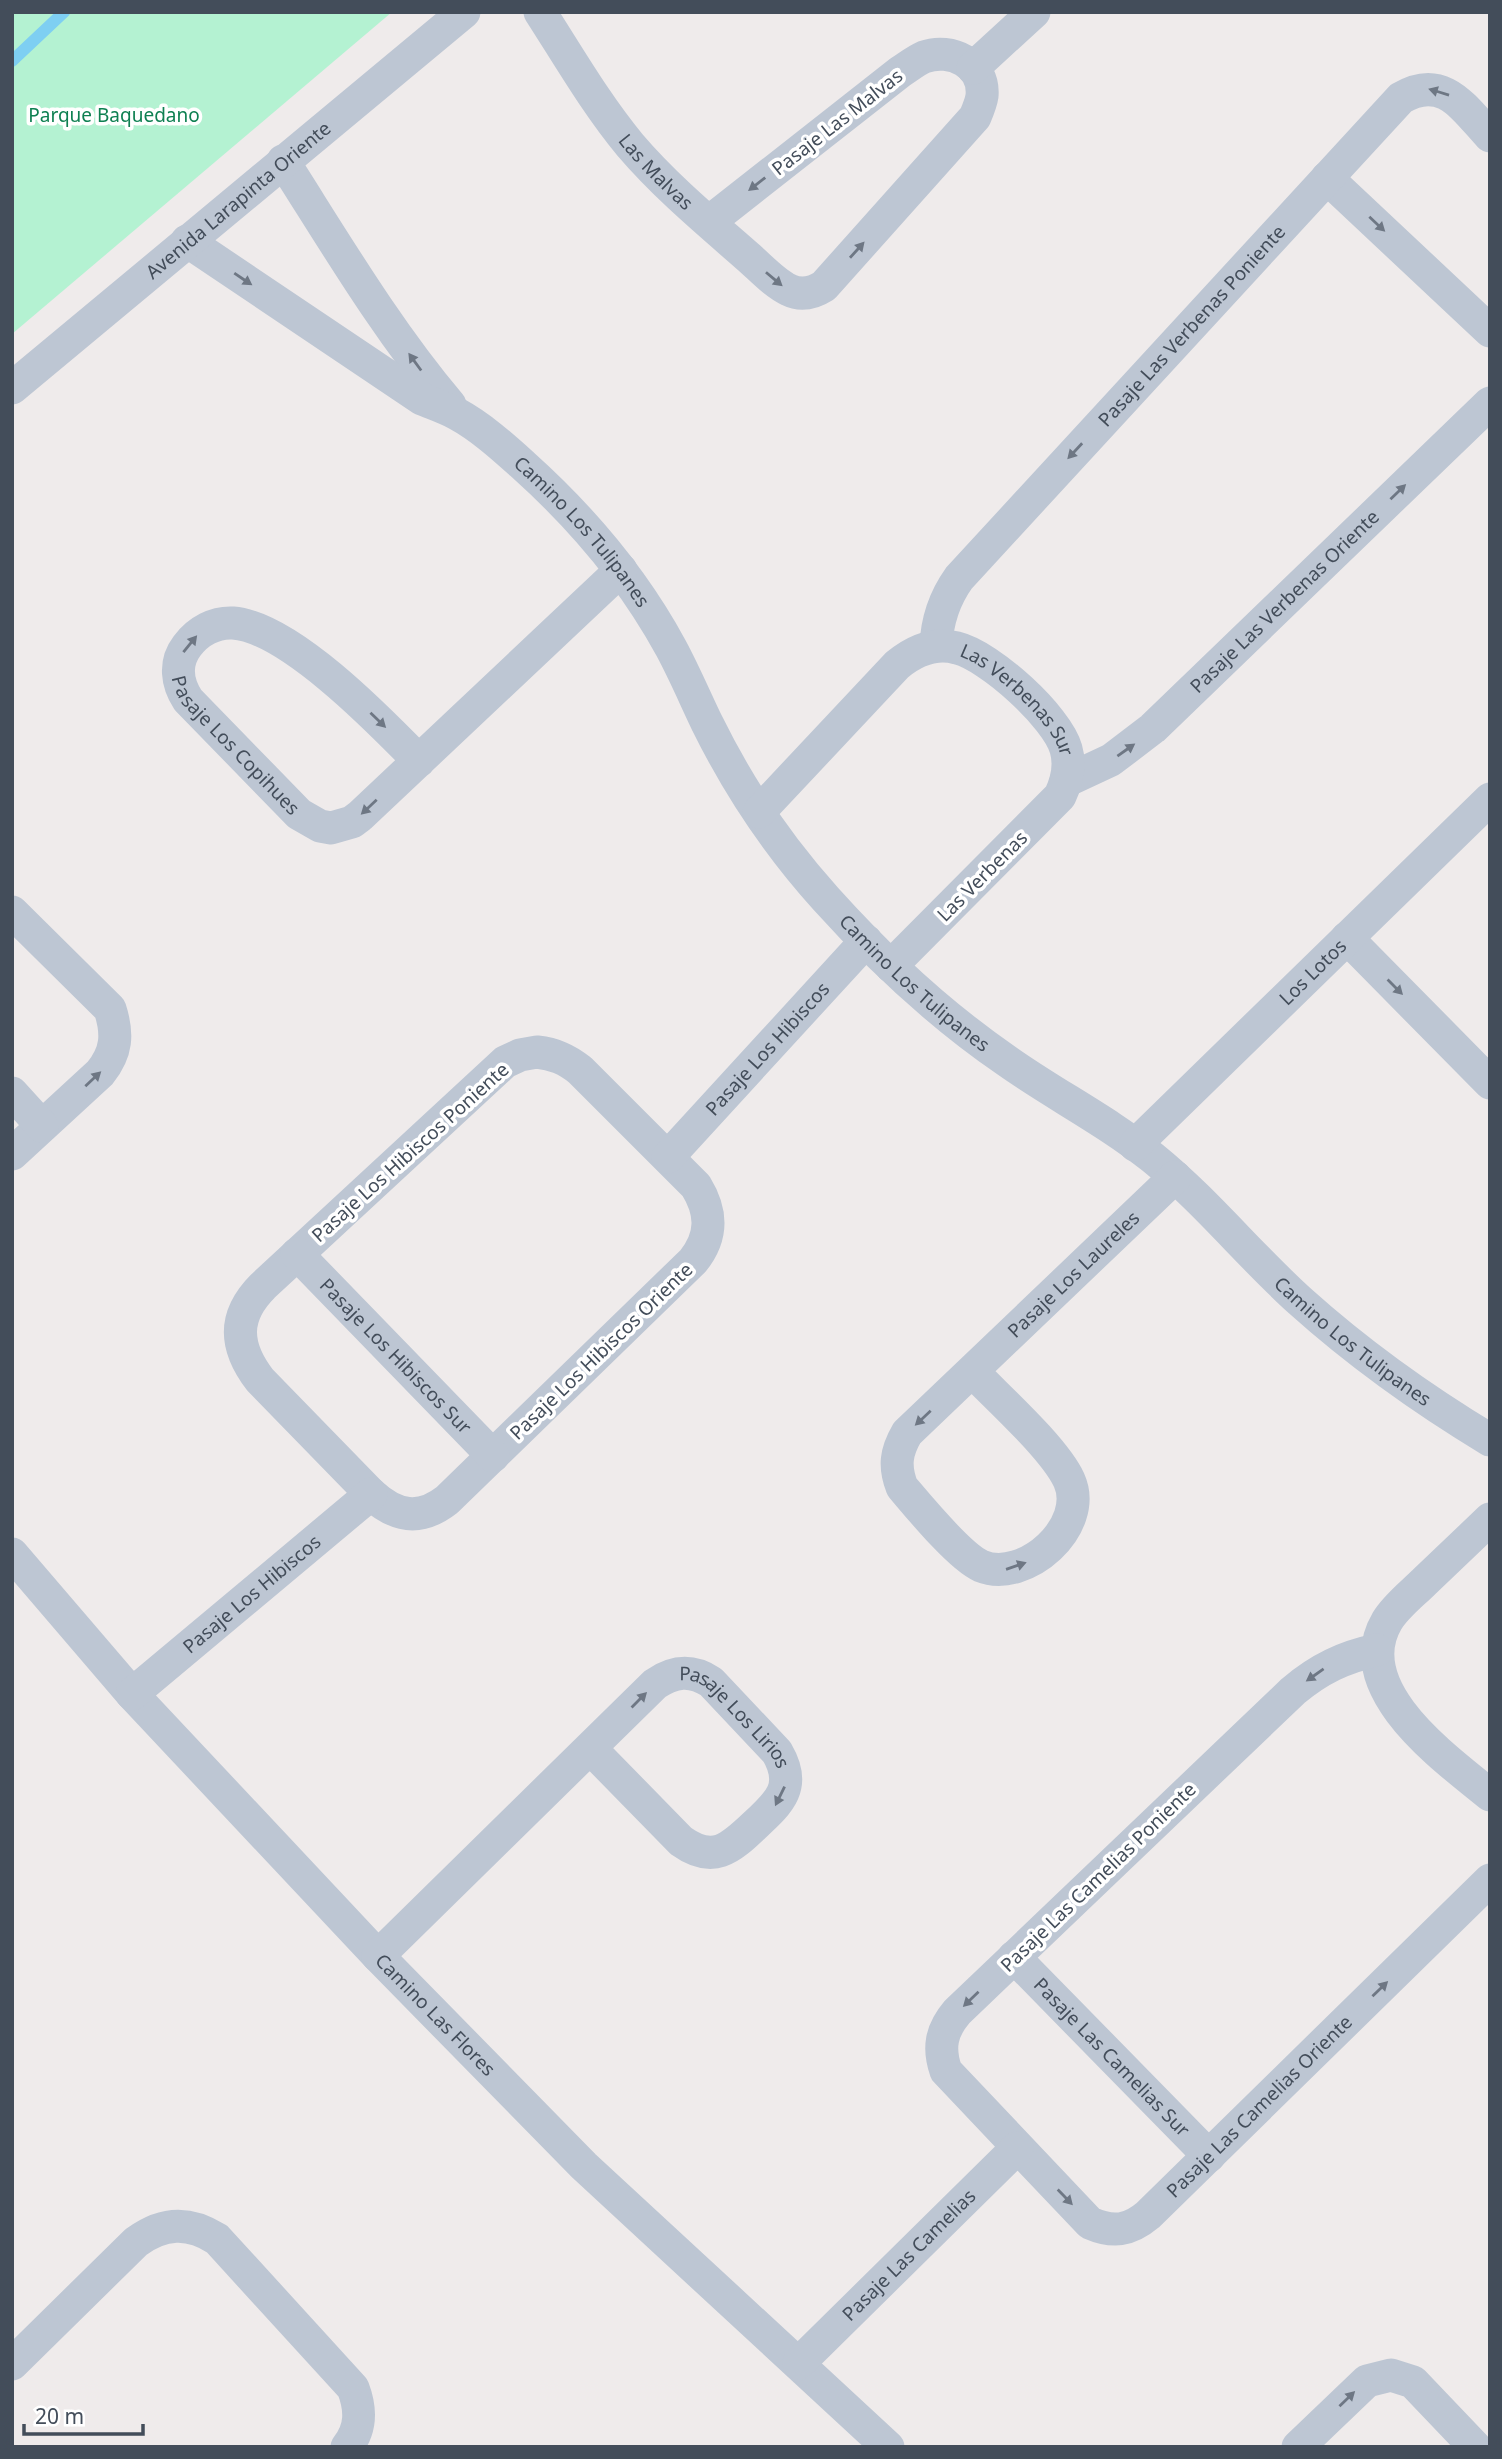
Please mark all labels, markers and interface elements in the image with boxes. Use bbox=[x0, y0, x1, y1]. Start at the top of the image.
street label: Pasaje Las Malvas bbox=[766, 63, 908, 181]
one-way arrow bbox=[1429, 87, 1450, 97]
park label: Parque Baquedano bbox=[28, 102, 200, 128]
street label: Avenida Larapinta Oriente bbox=[140, 115, 336, 285]
street label: Las Malvas bbox=[613, 128, 699, 216]
one-way arrow bbox=[748, 177, 766, 192]
one-way arrow bbox=[1368, 216, 1385, 232]
street label: Pasaje Las Verbenas Poniente bbox=[1092, 219, 1291, 432]
one-way arrow bbox=[849, 241, 865, 259]
one-way arrow bbox=[765, 271, 783, 286]
one-way arrow bbox=[234, 272, 253, 285]
one-way arrow bbox=[408, 353, 422, 371]
one-way arrow bbox=[1067, 442, 1083, 460]
street label: Camino Los Tulipanes bbox=[508, 450, 656, 612]
one-way arrow bbox=[1389, 484, 1406, 500]
street label: Pasaje Las Verbenas Oriente bbox=[1184, 504, 1385, 699]
one-way arrow bbox=[182, 636, 197, 653]
street label: Las Verbenas Sur bbox=[956, 637, 1080, 758]
street label: Pasaje Los Copihues bbox=[166, 673, 306, 820]
one-way arrow bbox=[369, 712, 386, 728]
one-way arrow bbox=[1117, 743, 1135, 757]
one-way arrow bbox=[361, 799, 378, 816]
street label: Las Verbenas bbox=[931, 825, 1033, 927]
street label: Camino Los Tulipanes bbox=[834, 909, 995, 1058]
street label: Los Lotos bbox=[1273, 933, 1352, 1011]
street label: Pasaje Los Hibiscos bbox=[699, 976, 835, 1121]
one-way arrow bbox=[1386, 978, 1403, 995]
street label: Pasaje Los Hibiscos Poniente bbox=[306, 1056, 514, 1248]
one-way arrow bbox=[84, 1072, 101, 1088]
street label: Pasaje Los Laureles bbox=[1002, 1205, 1145, 1343]
street label: Pasaje Los Hibiscos Oriente bbox=[504, 1257, 698, 1445]
street label: Camino Los Tulipanes bbox=[1269, 1271, 1436, 1412]
street label: Pasaje Los Hibiscos Sur bbox=[314, 1272, 478, 1440]
one-way arrow bbox=[915, 1410, 932, 1426]
street label: Pasaje Los Hibiscos bbox=[177, 1529, 326, 1659]
one-way arrow bbox=[1005, 1560, 1026, 1571]
street label: Pasaje Los Lirios bbox=[679, 1660, 796, 1772]
one-way arrow bbox=[1305, 1668, 1324, 1681]
one-way arrow bbox=[630, 1692, 647, 1708]
street label: Pasaje Las Camelias Poniente bbox=[995, 1776, 1201, 1978]
one-way arrow bbox=[774, 1786, 786, 1806]
street label: Camino Las Flores bbox=[370, 1948, 502, 2082]
street label: Pasaje Las Camelias Sur bbox=[1028, 1972, 1196, 2142]
one-way arrow bbox=[1372, 1981, 1388, 1997]
one-way arrow bbox=[962, 1990, 979, 2007]
street label: Pasaje Las Camelias Oriente bbox=[1160, 2009, 1358, 2203]
street label: Pasaje Las Camelias bbox=[836, 2183, 981, 2327]
one-way arrow bbox=[1056, 2188, 1072, 2205]
scale bar bbox=[24, 2392, 144, 2436]
one-way arrow bbox=[1338, 2392, 1355, 2408]
text: 20 m bbox=[35, 2402, 84, 2430]

